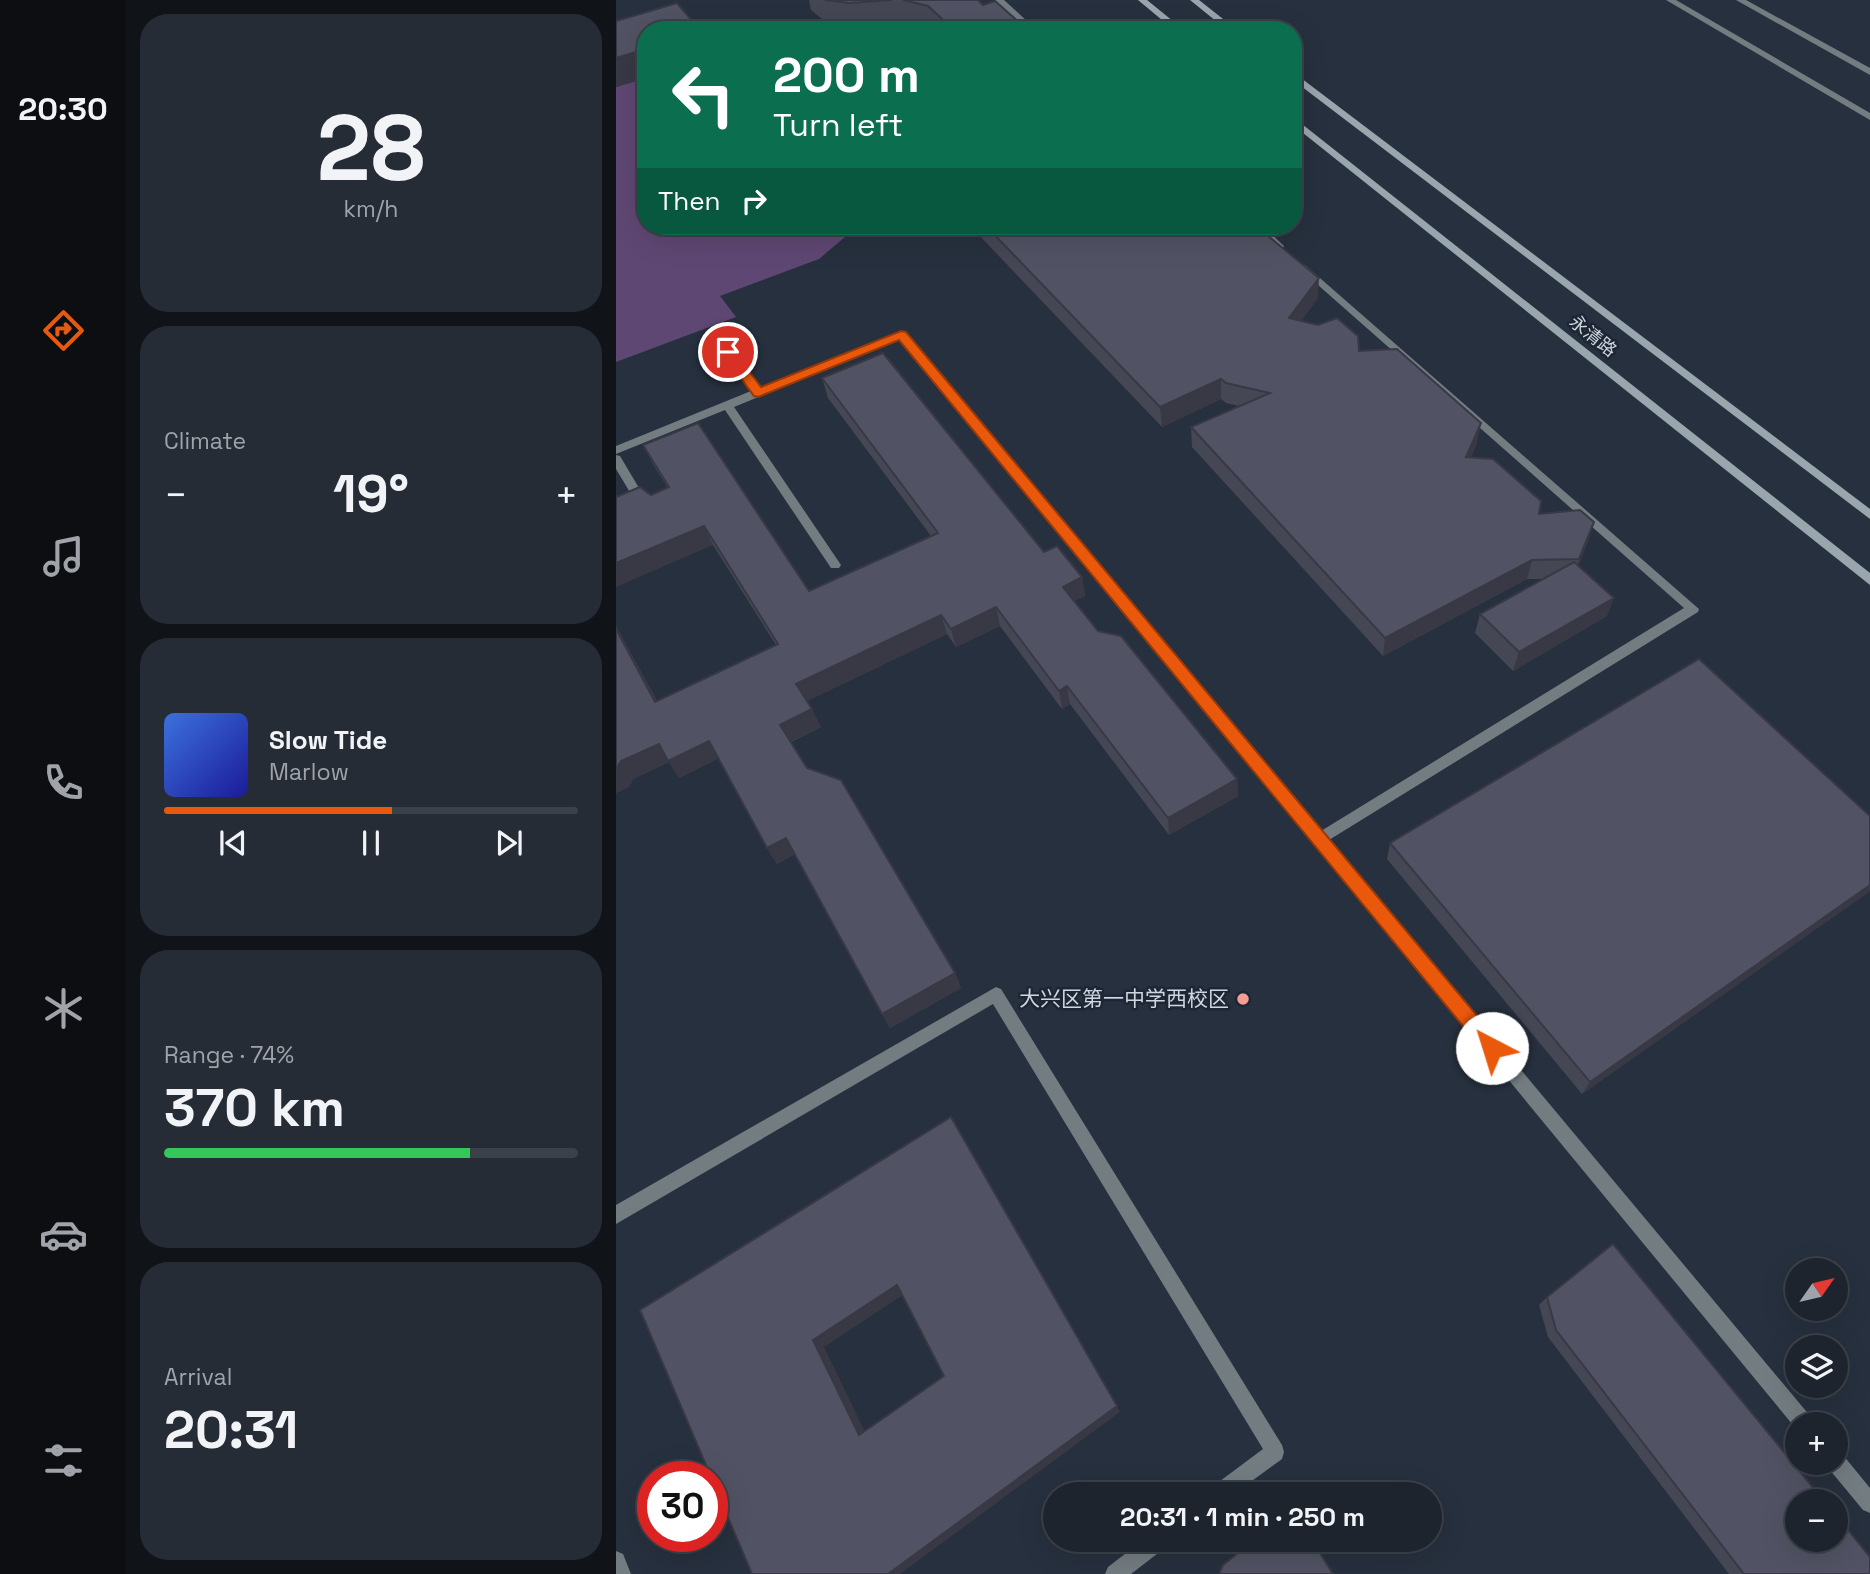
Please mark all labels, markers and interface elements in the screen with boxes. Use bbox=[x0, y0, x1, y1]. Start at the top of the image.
text: 200 m bbox=[773, 44, 920, 106]
icon: left bbox=[658, 49, 749, 140]
text: 20:30 bbox=[18, 89, 108, 129]
text: 28 bbox=[317, 90, 425, 207]
text: Turn left bbox=[773, 105, 903, 145]
icon: right bbox=[735, 182, 773, 220]
text: Then bbox=[658, 184, 721, 218]
text: km/h bbox=[344, 194, 398, 224]
icon: directions bbox=[39, 306, 88, 355]
street label: 永清路 bbox=[1565, 310, 1622, 362]
pin bbox=[698, 322, 758, 382]
icon: arrive bbox=[709, 333, 747, 371]
text: Climate bbox=[164, 426, 246, 456]
text: 19° bbox=[333, 461, 409, 527]
text: − bbox=[164, 471, 188, 519]
text: + bbox=[554, 471, 578, 519]
icon: music bbox=[39, 532, 88, 581]
text: Slow Tide bbox=[269, 723, 387, 757]
text: Marlow bbox=[269, 757, 349, 787]
icon: phone bbox=[39, 758, 88, 807]
icon: previous bbox=[214, 824, 252, 862]
icon: pause bbox=[352, 824, 390, 862]
icon: next bbox=[490, 824, 528, 862]
icon: climate bbox=[39, 984, 88, 1033]
place label: 大兴区第一中学西校区 bbox=[1019, 985, 1229, 1012]
marker: 大兴区第一中学西校区 bbox=[1235, 991, 1251, 1007]
position arrow bbox=[1455, 1011, 1529, 1085]
text: Range · 74% bbox=[164, 1040, 294, 1070]
text: 370 km bbox=[164, 1075, 345, 1141]
icon: car bbox=[39, 1210, 88, 1259]
north arrow bbox=[1785, 1258, 1848, 1321]
map controls bbox=[1785, 1258, 1848, 1552]
button: layers bbox=[1785, 1335, 1848, 1398]
text: Arrival bbox=[164, 1362, 232, 1392]
text: 20:31 bbox=[164, 1397, 298, 1463]
button: + bbox=[1785, 1412, 1848, 1475]
icon: filters bbox=[39, 1436, 88, 1485]
speed limit sign: 30 bbox=[637, 1461, 728, 1552]
button: − bbox=[1785, 1489, 1848, 1552]
text: 20:31 · 1 min · 250 m bbox=[1120, 1500, 1365, 1534]

